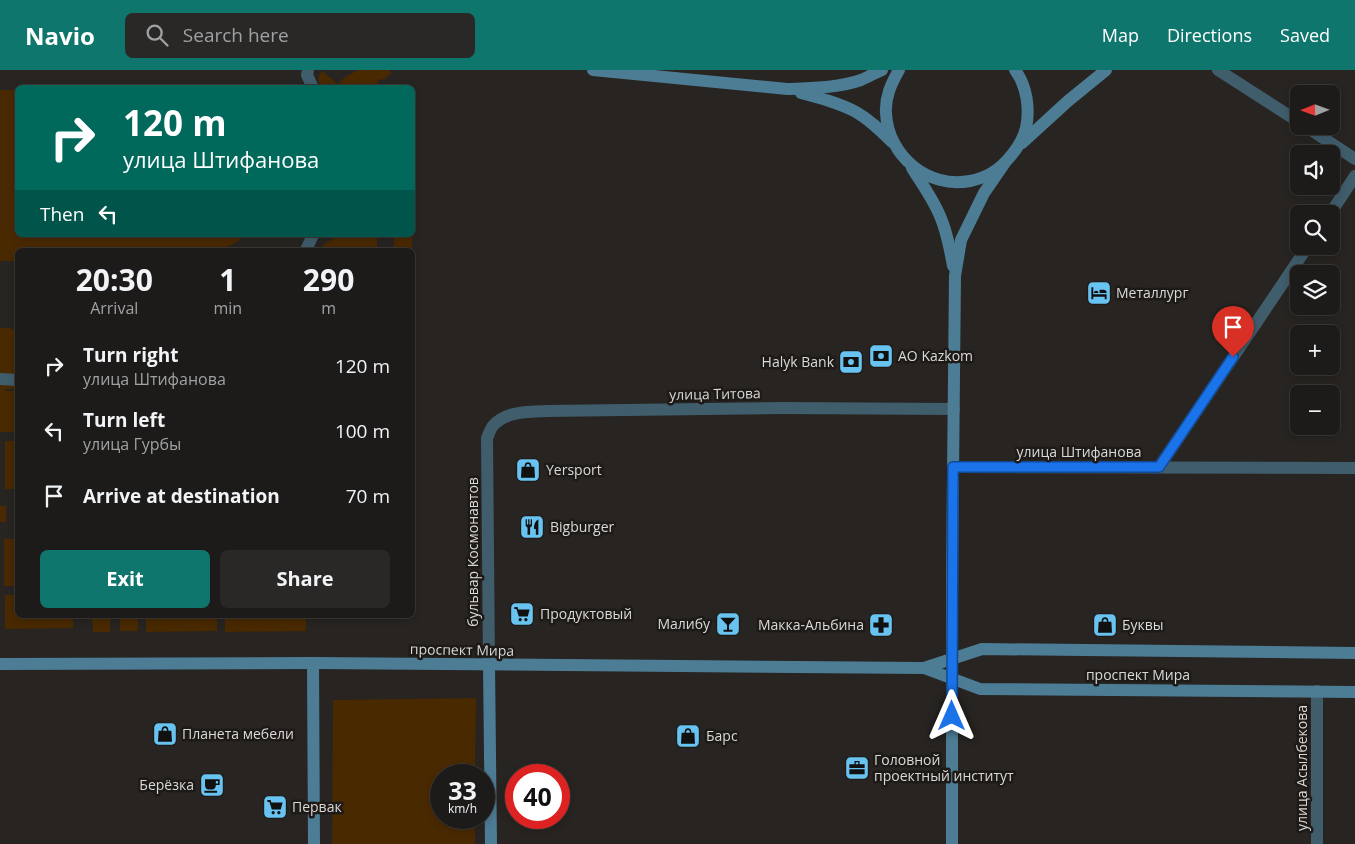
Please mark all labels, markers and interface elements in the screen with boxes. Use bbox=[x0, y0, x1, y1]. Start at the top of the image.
search box bbox=[125, 13, 475, 58]
text: Navio bbox=[25, 19, 95, 52]
icon: search bbox=[143, 21, 171, 49]
text: Search here bbox=[183, 22, 289, 48]
text: Map bbox=[1102, 23, 1139, 47]
text: Directions bbox=[1167, 23, 1252, 47]
text: Saved bbox=[1280, 23, 1330, 47]
north arrow bbox=[1290, 85, 1340, 135]
map controls bbox=[1290, 85, 1340, 435]
text: 120 m bbox=[123, 99, 227, 146]
icon: right bbox=[40, 105, 105, 170]
text: улица Штифанова bbox=[123, 144, 319, 174]
button: sound bbox=[1290, 145, 1340, 195]
icon: left bbox=[94, 200, 122, 228]
text: Then bbox=[40, 201, 84, 227]
button: search bbox=[1290, 205, 1340, 255]
text: 20:30 bbox=[76, 259, 153, 300]
text: 1 bbox=[219, 259, 236, 300]
text: 290 bbox=[303, 259, 354, 300]
button: layers bbox=[1290, 265, 1340, 315]
hotel icon: Металлург bbox=[1086, 280, 1112, 306]
place label: Металлург bbox=[1116, 283, 1188, 302]
text: Arrival bbox=[90, 297, 138, 319]
text: min bbox=[214, 297, 242, 319]
text: m bbox=[321, 297, 336, 319]
pin bbox=[1212, 306, 1254, 357]
icon: arrive bbox=[1219, 313, 1247, 341]
button: + bbox=[1290, 325, 1340, 375]
text: Turn right bbox=[83, 342, 178, 368]
bank icon: AO Kazkom bbox=[868, 343, 894, 369]
place label: AO Kazkom bbox=[898, 346, 973, 365]
bank icon: Halyk Bank bbox=[838, 349, 864, 375]
icon: right bbox=[40, 352, 68, 380]
place label: Halyk Bank bbox=[762, 352, 835, 371]
text: 120 m bbox=[335, 353, 390, 379]
text: улица Штифанова bbox=[83, 368, 226, 390]
street label: улица Титова bbox=[669, 383, 761, 404]
button: − bbox=[1290, 385, 1340, 435]
text: Turn left bbox=[83, 407, 165, 433]
icon: left bbox=[40, 417, 68, 445]
text: 100 m bbox=[335, 418, 390, 444]
text: улица Гурбы bbox=[83, 433, 181, 455]
street label: улица Штифанова bbox=[1017, 442, 1141, 461]
shop icon: Yersport bbox=[515, 457, 541, 483]
place label: Yersport bbox=[546, 460, 602, 479]
street label: бульвар Космонавтов bbox=[463, 477, 482, 627]
icon: arrive bbox=[40, 482, 68, 510]
text: Arrive at destination bbox=[83, 483, 280, 509]
text: 70 m bbox=[346, 483, 390, 509]
restaurant icon: Bigburger bbox=[519, 514, 545, 540]
place label: Bigburger bbox=[550, 517, 615, 536]
button: Exit bbox=[40, 550, 210, 608]
button: Share bbox=[220, 550, 390, 608]
supermarket icon: Продуктовый bbox=[509, 601, 535, 627]
place label: Продуктовый bbox=[540, 604, 632, 623]
bar icon: Малибу bbox=[715, 611, 741, 637]
pharmacy icon: Макка-Альбина bbox=[868, 612, 894, 638]
shop icon: Буквы bbox=[1092, 612, 1118, 638]
place label: Малибу bbox=[657, 614, 711, 633]
place label: Макка-Альбина bbox=[758, 615, 864, 634]
place label: Буквы bbox=[1122, 615, 1164, 634]
street label: проспект Мира bbox=[410, 639, 514, 660]
street label: проспект Мира bbox=[1086, 665, 1190, 684]
position arrow bbox=[925, 689, 977, 741]
street label: улица Асылбекова bbox=[1292, 705, 1311, 831]
shop icon: Планета мебели bbox=[152, 721, 178, 747]
shop icon: Барс bbox=[675, 723, 701, 749]
place label: Планета мебели bbox=[182, 724, 294, 743]
place label: Барс bbox=[706, 726, 738, 745]
place label: Головной проектный институт bbox=[874, 750, 1014, 785]
office icon: Головной проектный институт bbox=[844, 755, 870, 781]
speed limit sign: 40 bbox=[505, 764, 570, 829]
cafe icon: Берёзка bbox=[199, 772, 225, 798]
text: 33 bbox=[448, 773, 477, 807]
place label: Берёзка bbox=[139, 775, 194, 794]
supermarket icon: Первак bbox=[262, 794, 288, 820]
place label: Первак bbox=[292, 797, 342, 816]
text: km/h bbox=[448, 800, 477, 817]

